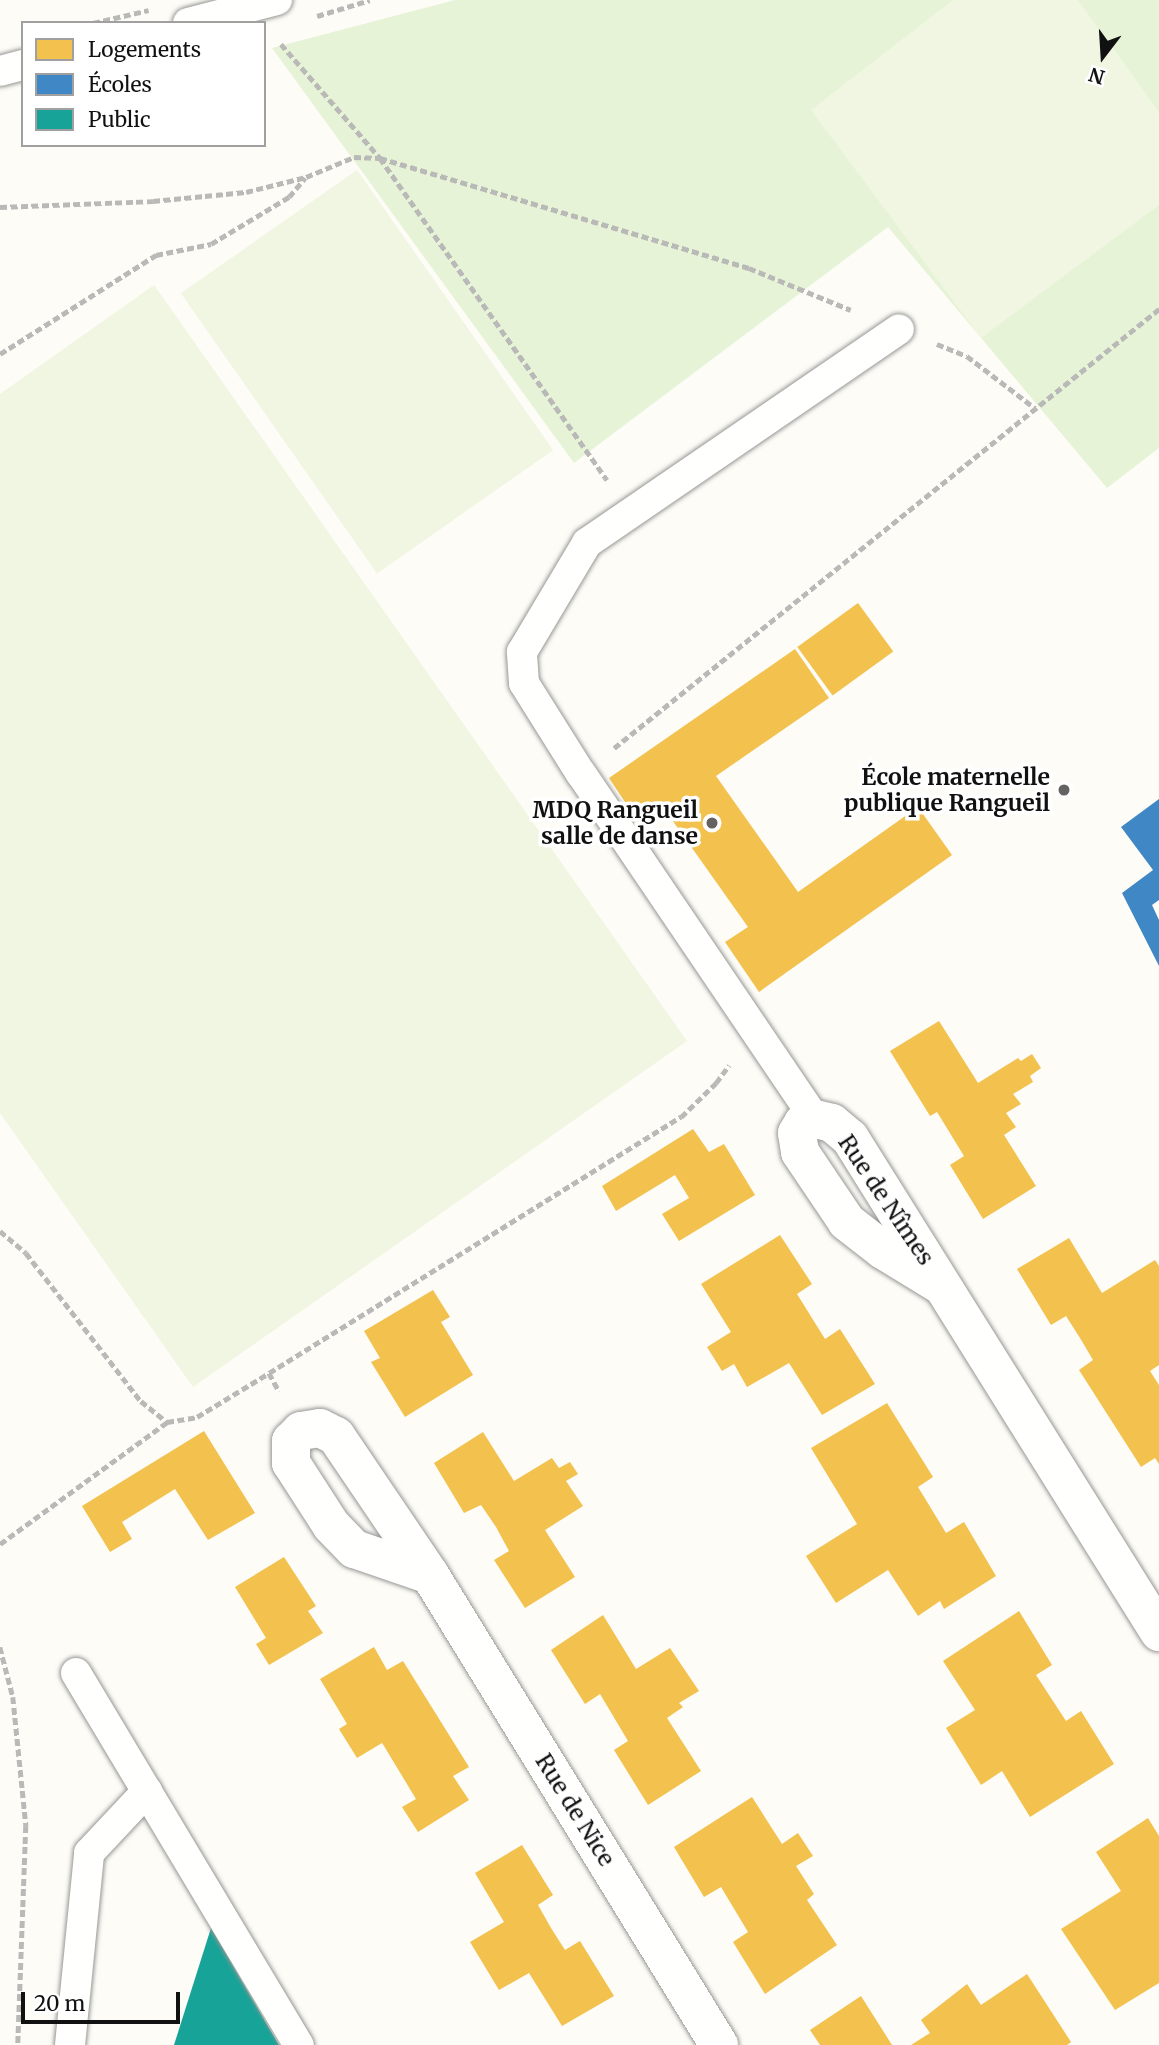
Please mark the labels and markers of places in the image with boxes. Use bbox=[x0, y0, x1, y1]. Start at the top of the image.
place label: École maternelle publique Rangueil bbox=[844, 763, 1050, 817]
marker: École maternelle publique Rangueil bbox=[1056, 782, 1072, 798]
place label: MDQ Rangueil salle de danse bbox=[532, 796, 698, 850]
marker: MDQ Rangueil salle de danse bbox=[704, 815, 720, 831]

